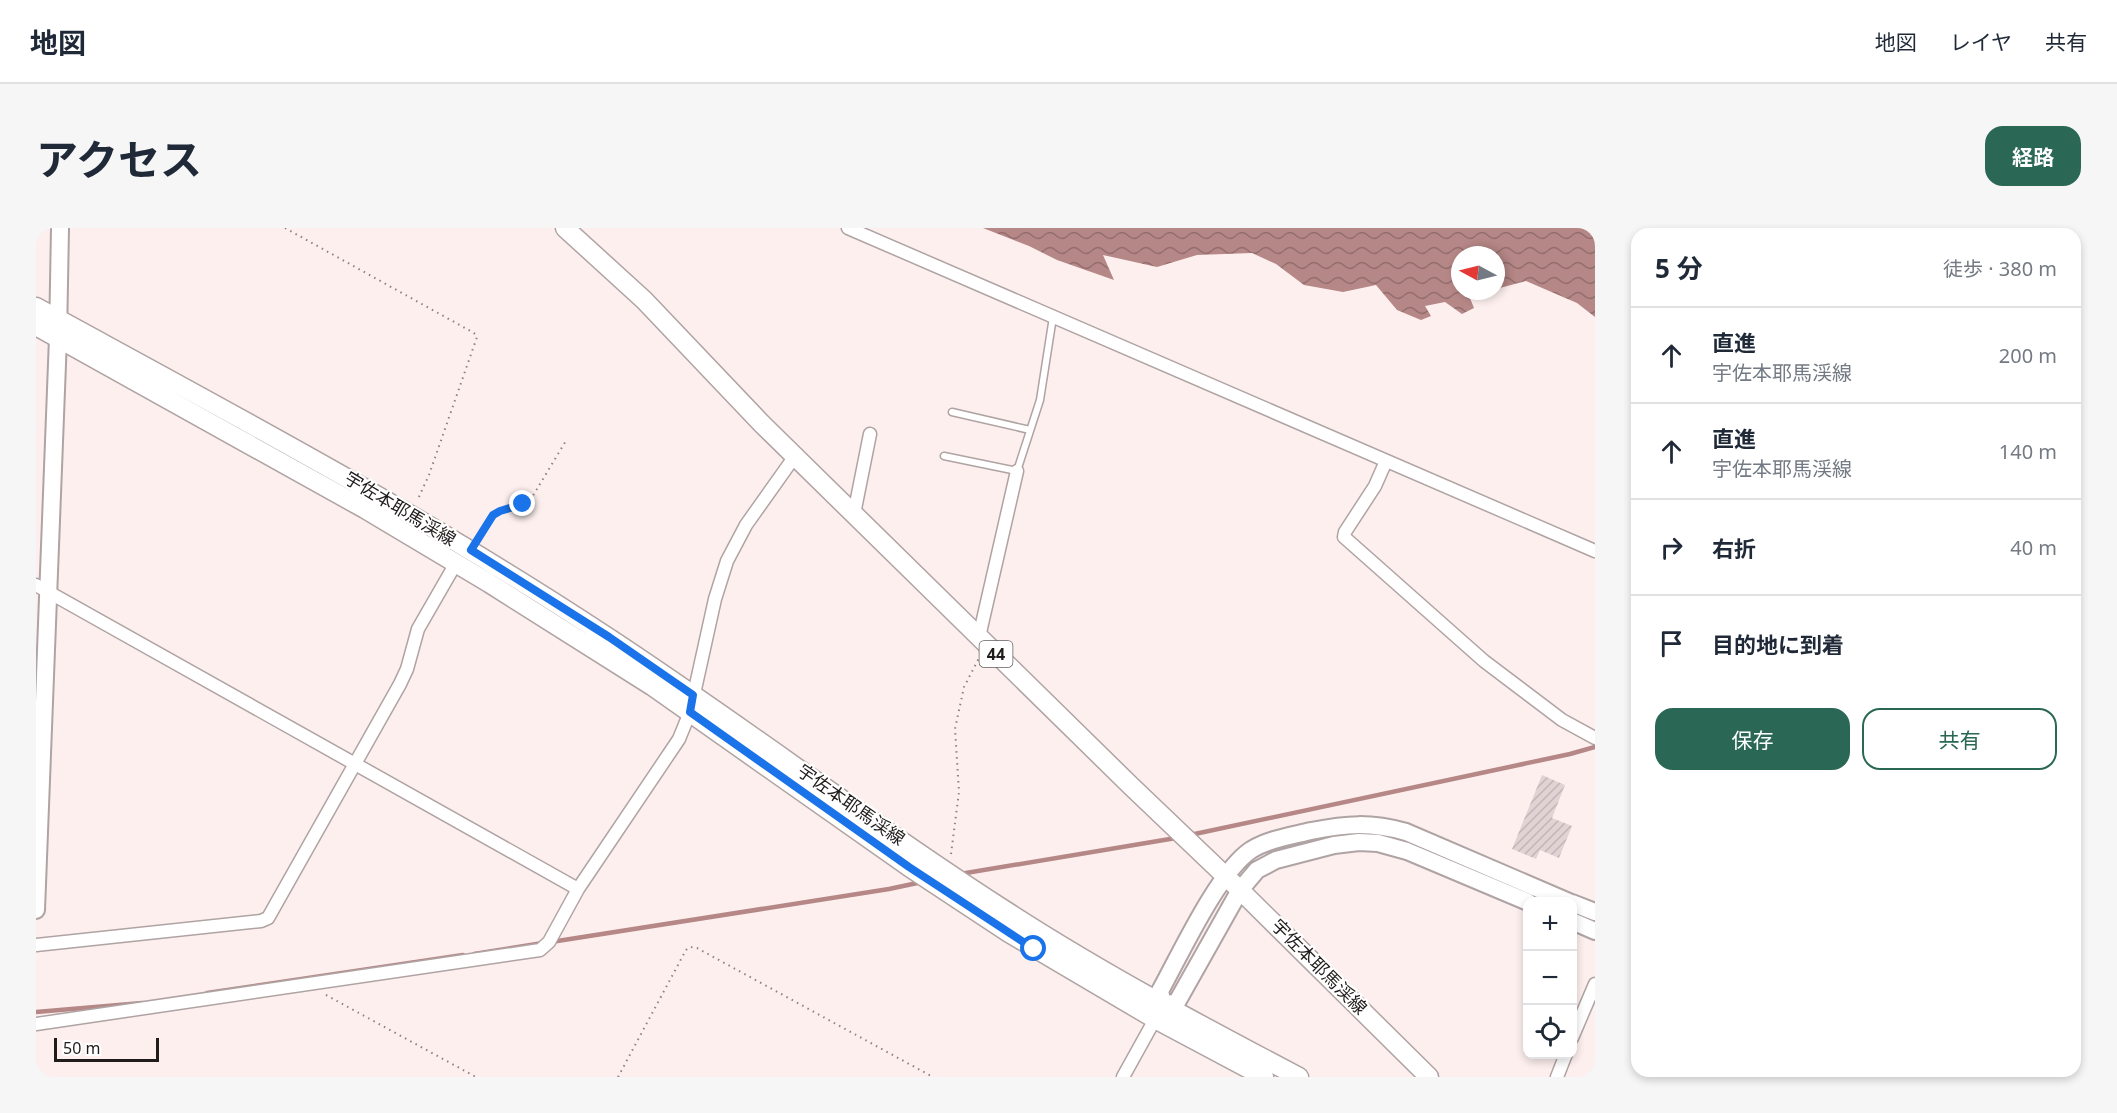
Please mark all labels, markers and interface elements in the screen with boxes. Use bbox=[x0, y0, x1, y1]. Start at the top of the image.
text: 地図 bbox=[30, 23, 86, 61]
text: 地図 bbox=[1875, 28, 1917, 56]
text: レイヤ bbox=[1950, 28, 2012, 56]
text: 共有 bbox=[2045, 28, 2087, 56]
button: 経路 bbox=[1985, 126, 2081, 186]
text: アクセス bbox=[36, 130, 202, 187]
north arrow bbox=[1451, 246, 1505, 300]
text: 5 分 bbox=[1655, 250, 1703, 286]
text: 徒歩 · 380 m bbox=[1943, 255, 2057, 282]
text: 直進 bbox=[1712, 327, 1756, 357]
icon: ahead bbox=[1655, 339, 1688, 372]
text: 200 m bbox=[1999, 342, 2057, 369]
text: 宇佐本耶馬渓線 bbox=[1712, 359, 1852, 386]
text: 直進 bbox=[1712, 423, 1756, 453]
icon: ahead bbox=[1655, 435, 1688, 468]
text: 140 m bbox=[1999, 438, 2057, 465]
text: 宇佐本耶馬渓線 bbox=[1712, 455, 1852, 482]
street label: 宇佐本耶馬渓線 bbox=[340, 465, 461, 551]
route end bbox=[509, 490, 535, 516]
icon: right bbox=[1655, 531, 1688, 564]
text: 右折 bbox=[1712, 533, 1756, 563]
text: 40 m bbox=[2010, 534, 2057, 561]
icon: arrive bbox=[1655, 627, 1688, 660]
text: 目的地に到着 bbox=[1712, 629, 1844, 659]
road number: 44 bbox=[980, 641, 1012, 667]
button: 保存 bbox=[1655, 708, 1850, 770]
button: 共有 bbox=[1862, 708, 2057, 770]
street label: 宇佐本耶馬渓線 bbox=[793, 758, 910, 850]
map controls bbox=[1523, 897, 1577, 1059]
button: + bbox=[1523, 897, 1577, 951]
street label: 宇佐本耶馬渓線 bbox=[1267, 913, 1373, 1019]
route start bbox=[1020, 935, 1046, 961]
button: − bbox=[1523, 951, 1577, 1005]
button: locate bbox=[1523, 1005, 1577, 1059]
scale bar bbox=[54, 1035, 159, 1062]
text: 50 m bbox=[63, 1037, 100, 1059]

